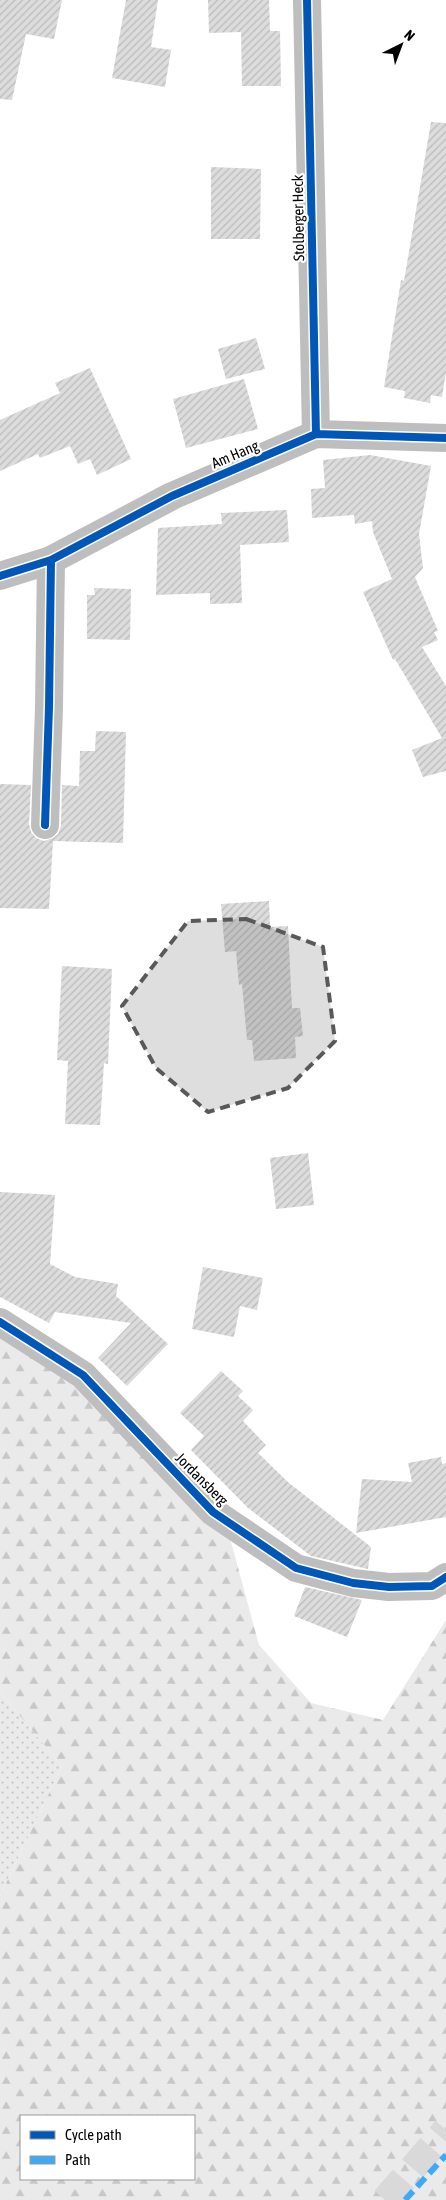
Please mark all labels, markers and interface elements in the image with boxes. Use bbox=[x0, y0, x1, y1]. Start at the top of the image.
north arrow bbox=[376, 20, 426, 70]
text: N bbox=[401, 27, 418, 44]
street label: Stolberger Heck bbox=[289, 174, 307, 261]
street label: Am Hang bbox=[209, 436, 262, 472]
street label: Jordansberg bbox=[172, 1449, 232, 1509]
legend bbox=[20, 2115, 195, 2180]
text: Cycle path bbox=[65, 2126, 122, 2143]
text: Path bbox=[65, 2151, 91, 2168]

